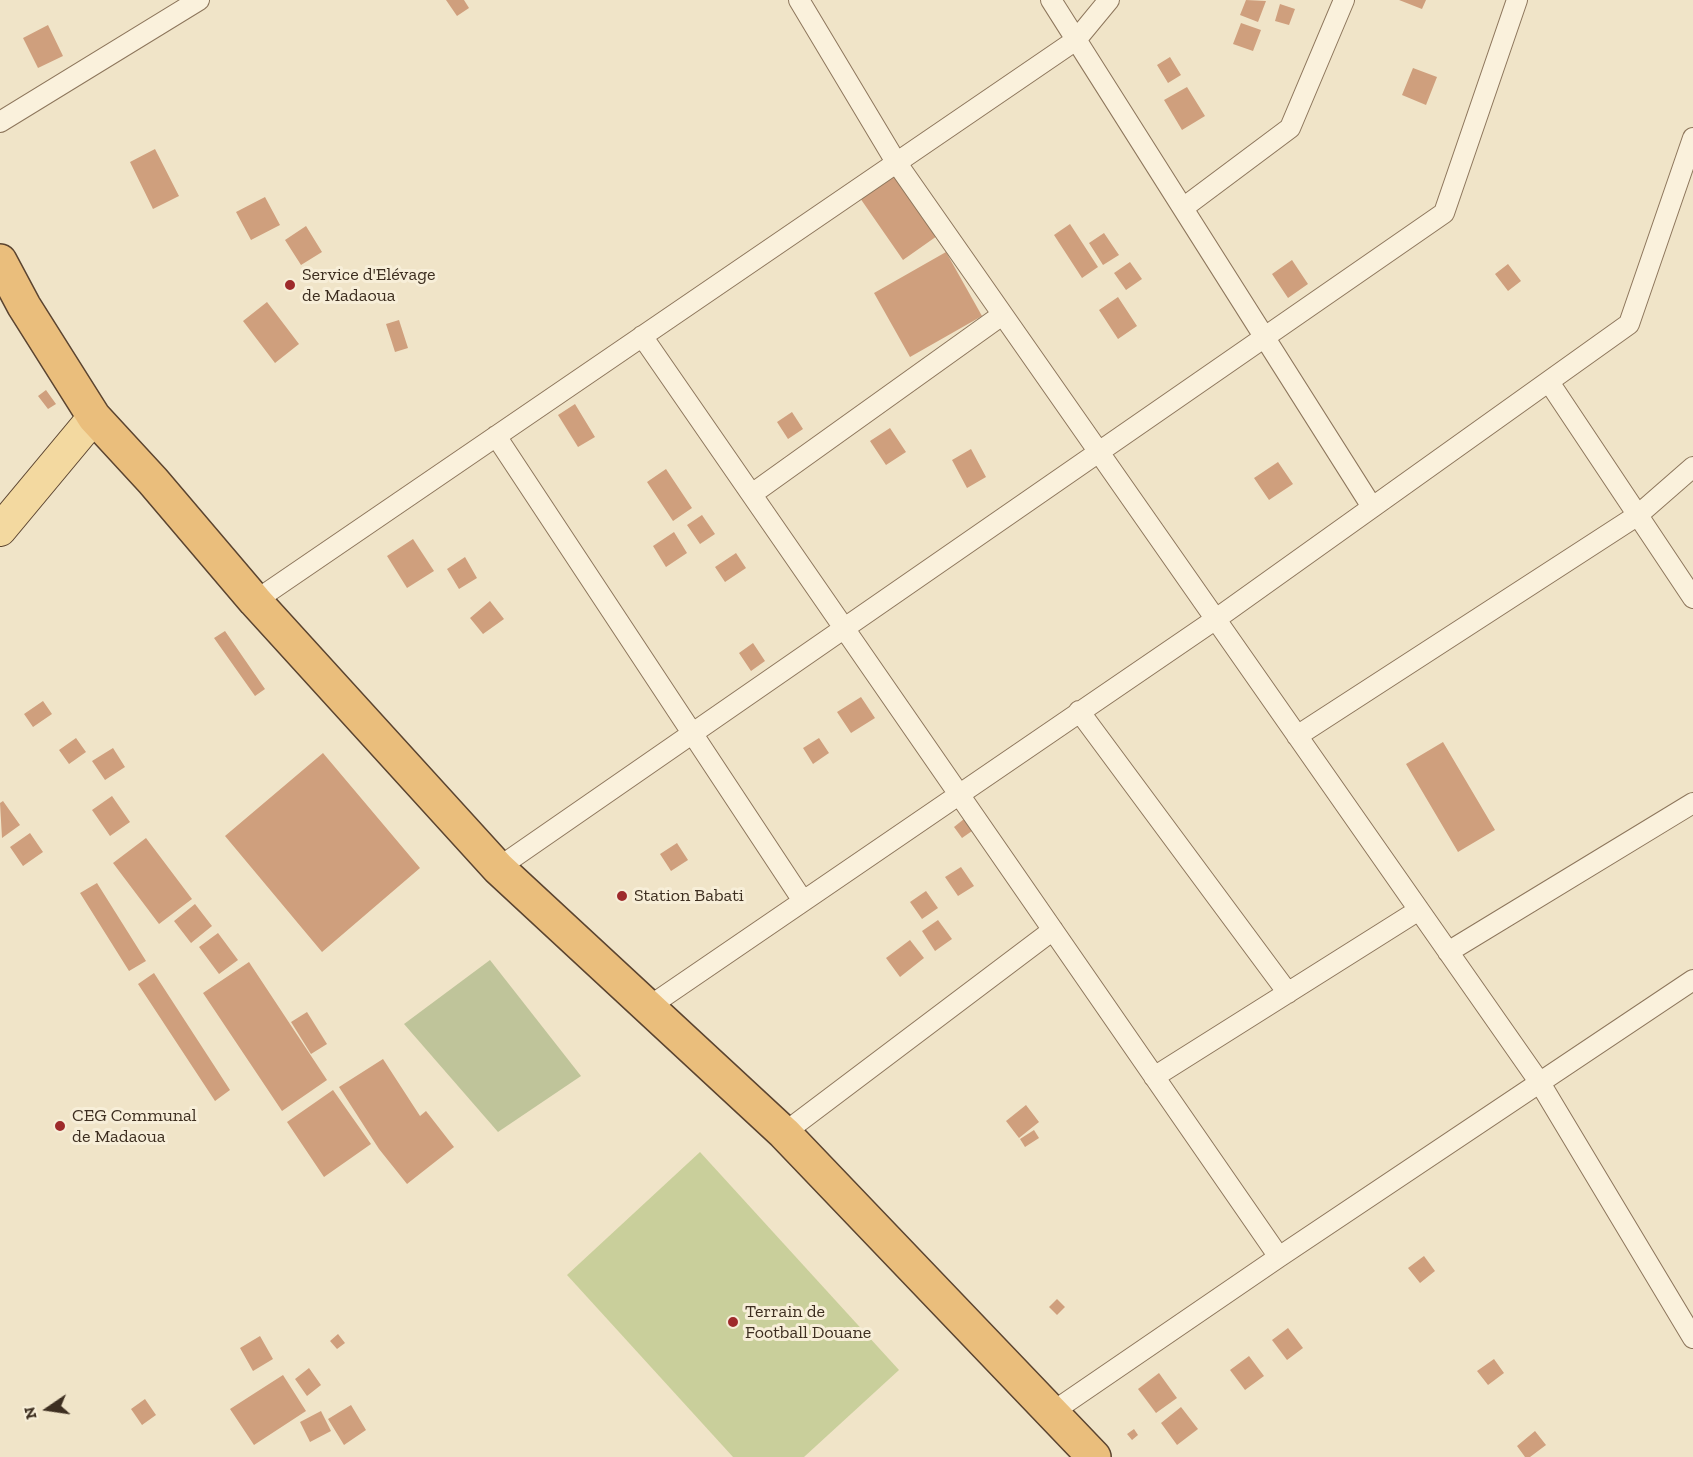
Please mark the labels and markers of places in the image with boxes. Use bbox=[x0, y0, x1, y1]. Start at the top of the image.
place label: Service d'Elévage de Madaoua bbox=[302, 264, 436, 306]
marker: Service d'Elévage de Madaoua bbox=[283, 278, 297, 292]
place label: Station Babati bbox=[634, 885, 744, 907]
marker: Station Babati bbox=[615, 889, 629, 903]
place label: CEG Communal de Madaoua bbox=[72, 1105, 197, 1148]
marker: CEG Communal de Madaoua bbox=[53, 1119, 67, 1133]
place label: Terrain de Football Douane bbox=[745, 1301, 871, 1344]
marker: Terrain de Football Douane bbox=[726, 1315, 740, 1329]

